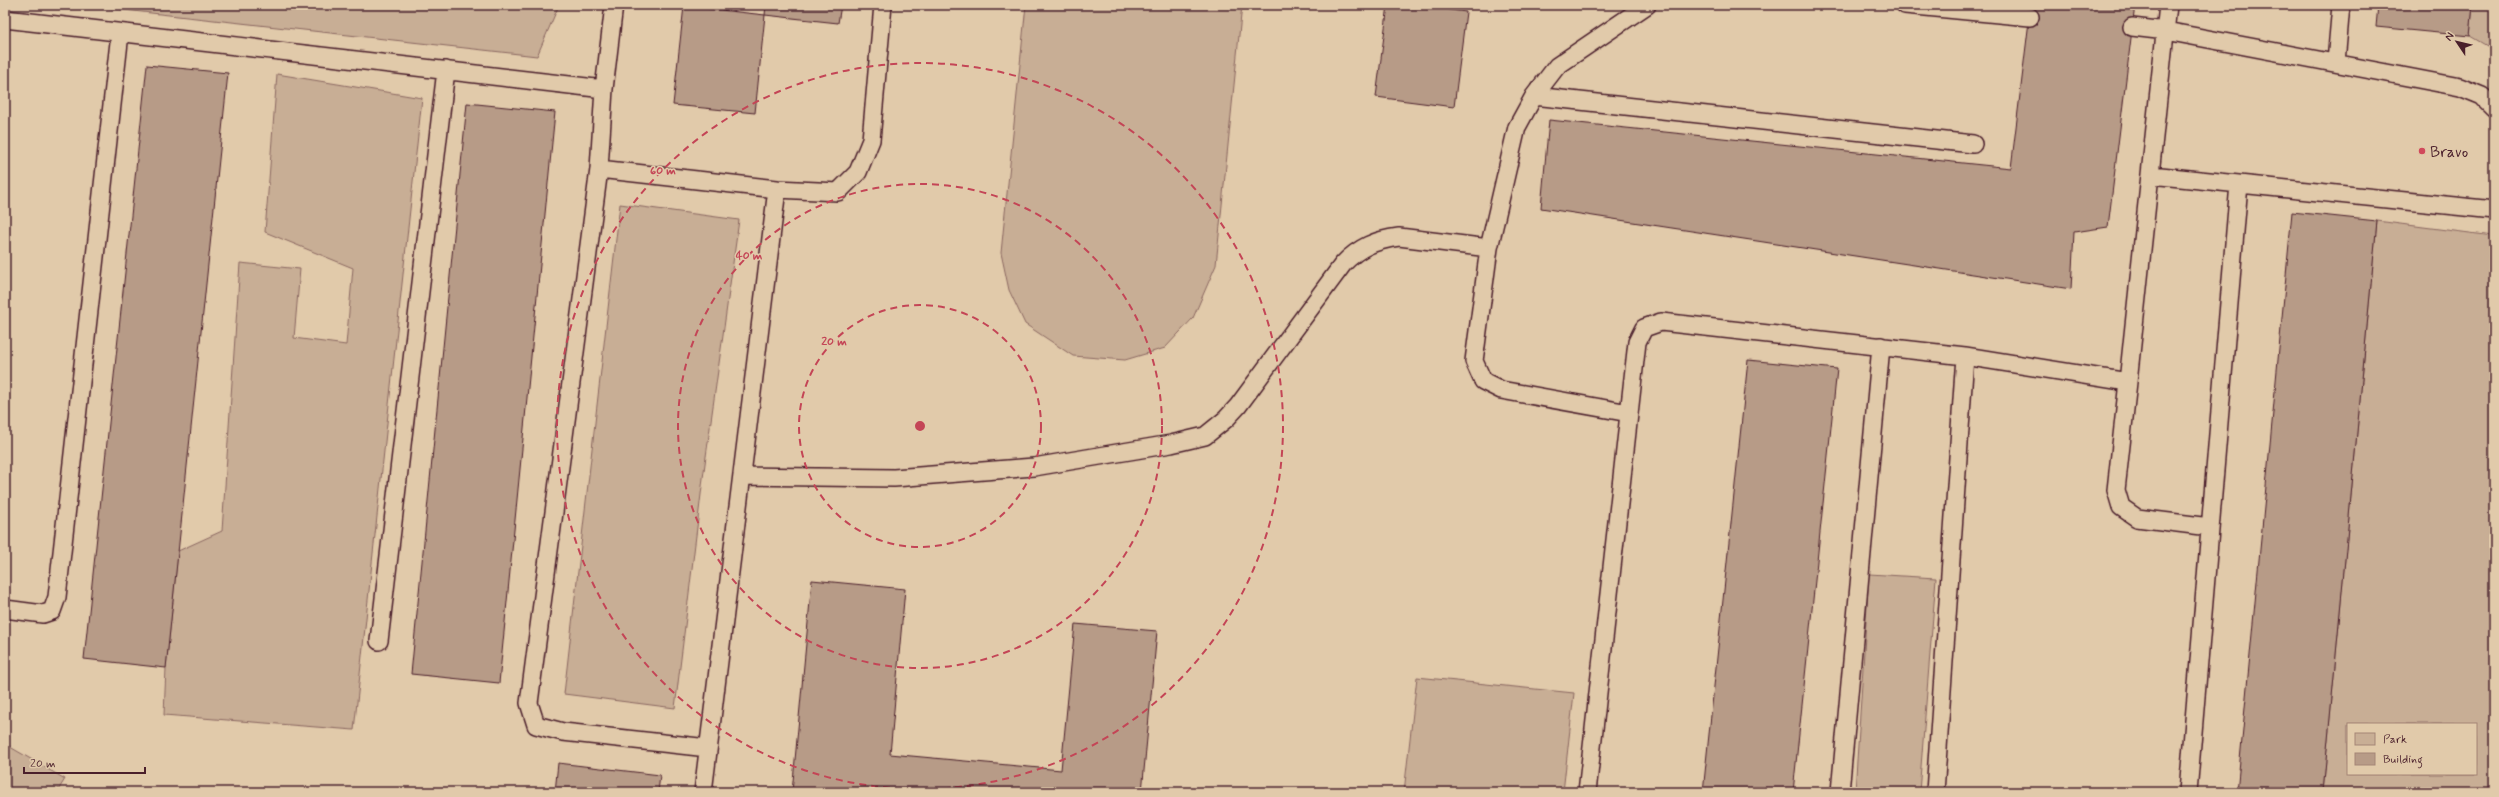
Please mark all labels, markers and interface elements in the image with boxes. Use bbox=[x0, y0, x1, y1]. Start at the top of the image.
north arrow bbox=[2437, 22, 2477, 62]
text: N bbox=[2442, 30, 2457, 44]
place label: Bravo bbox=[2430, 142, 2468, 163]
marker: Bravo bbox=[2417, 146, 2427, 156]
text: 60 m bbox=[650, 163, 676, 179]
text: 40 m bbox=[736, 248, 763, 264]
text: 20 m bbox=[821, 334, 847, 350]
centre of rings bbox=[913, 419, 927, 433]
legend bbox=[2347, 723, 2477, 775]
text: Park bbox=[2383, 732, 2407, 748]
scale bar bbox=[24, 749, 145, 775]
text: Building bbox=[2383, 752, 2423, 769]
text: 20 m bbox=[30, 756, 56, 772]

